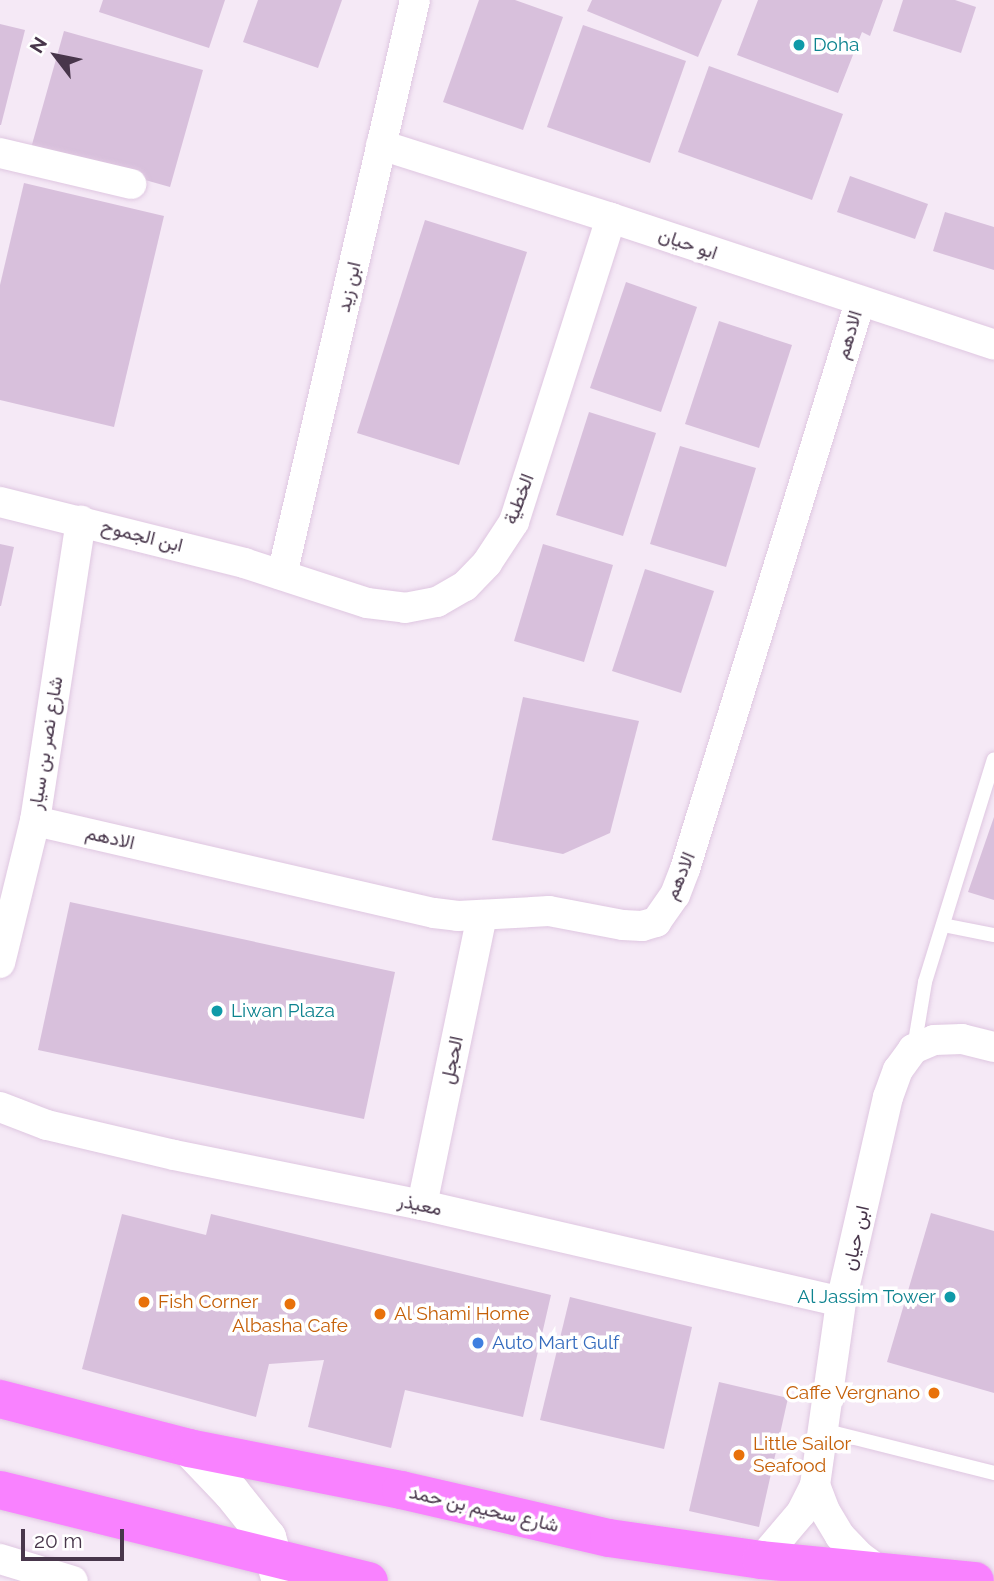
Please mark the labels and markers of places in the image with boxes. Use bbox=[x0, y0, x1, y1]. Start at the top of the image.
place label: Doha bbox=[813, 34, 859, 56]
marker: Doha bbox=[791, 37, 807, 53]
place label: Liwan Plaza bbox=[231, 1000, 335, 1022]
marker: Liwan Plaza bbox=[209, 1003, 225, 1019]
place label: Al Jassim Tower bbox=[796, 1286, 936, 1308]
marker: Al Jassim Tower bbox=[942, 1289, 958, 1305]
place label: Fish Corner bbox=[158, 1291, 258, 1313]
marker: Fish Corner bbox=[136, 1294, 152, 1310]
marker: Albasha Cafe bbox=[282, 1296, 298, 1312]
place label: Al Shami Home bbox=[394, 1303, 530, 1325]
marker: Al Shami Home bbox=[372, 1306, 388, 1322]
place label: Albasha Cafe bbox=[232, 1315, 348, 1337]
place label: Auto Mart Gulf bbox=[492, 1332, 619, 1354]
marker: Auto Mart Gulf bbox=[470, 1335, 486, 1351]
place label: Caffe Vergnano bbox=[785, 1382, 920, 1404]
marker: Caffe Vergnano bbox=[926, 1385, 942, 1401]
place label: Little Sailor Seafood bbox=[753, 1433, 851, 1477]
marker: Little Sailor Seafood bbox=[731, 1447, 747, 1463]

